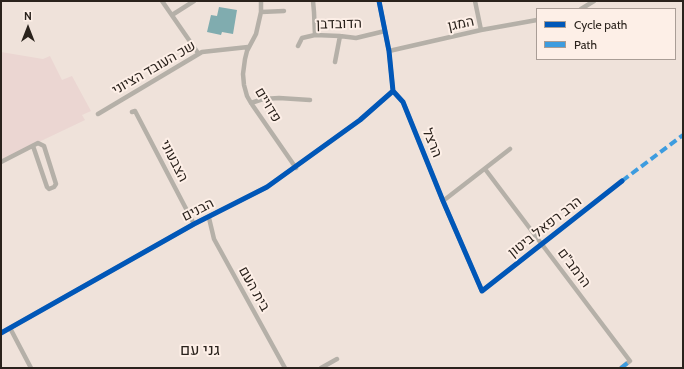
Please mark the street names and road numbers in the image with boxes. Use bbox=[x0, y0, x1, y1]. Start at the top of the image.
street label: המגן bbox=[446, 13, 476, 35]
street label: הדובדבן bbox=[316, 15, 362, 33]
street label: שכ העובד הציוני bbox=[109, 37, 199, 99]
street label: פדויים bbox=[251, 85, 285, 125]
street label: הרצל bbox=[419, 126, 445, 160]
street label: הצבעוני bbox=[156, 137, 192, 185]
street label: הרב רפאל ביטון bbox=[505, 193, 585, 261]
street label: הבנים bbox=[179, 195, 217, 225]
street label: הרמב"ם bbox=[554, 245, 594, 291]
street label: בית העם bbox=[235, 264, 273, 314]

